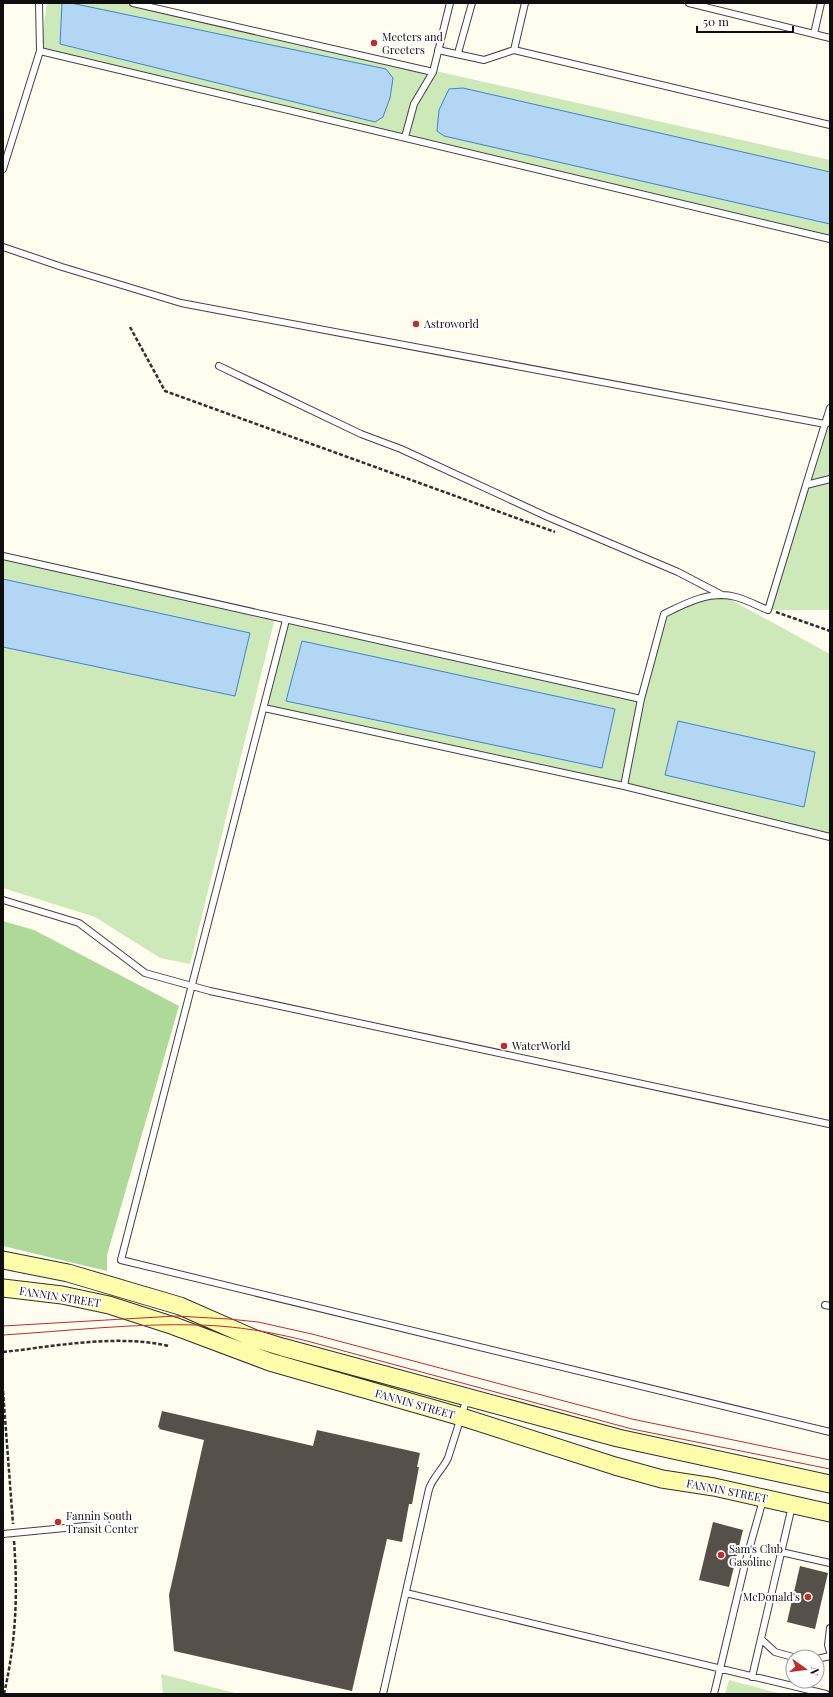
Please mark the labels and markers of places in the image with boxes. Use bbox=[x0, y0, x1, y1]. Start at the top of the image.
place label: Meeters and Greeters bbox=[382, 29, 444, 57]
marker: Meeters and Greeters bbox=[369, 38, 379, 48]
place label: Astroworld bbox=[423, 316, 479, 331]
marker: Astroworld bbox=[411, 319, 421, 329]
place label: WaterWorld bbox=[511, 1038, 571, 1053]
marker: WaterWorld bbox=[499, 1041, 509, 1051]
place label: Fannin South Transit Center bbox=[66, 1508, 139, 1536]
marker: Fannin South Transit Center bbox=[53, 1517, 63, 1527]
place label: Sam's Club Gasoline bbox=[729, 1541, 783, 1569]
marker: Sam's Club Gasoline bbox=[716, 1550, 726, 1560]
place label: McDonald's bbox=[743, 1589, 800, 1604]
marker: McDonald's bbox=[803, 1592, 813, 1602]

